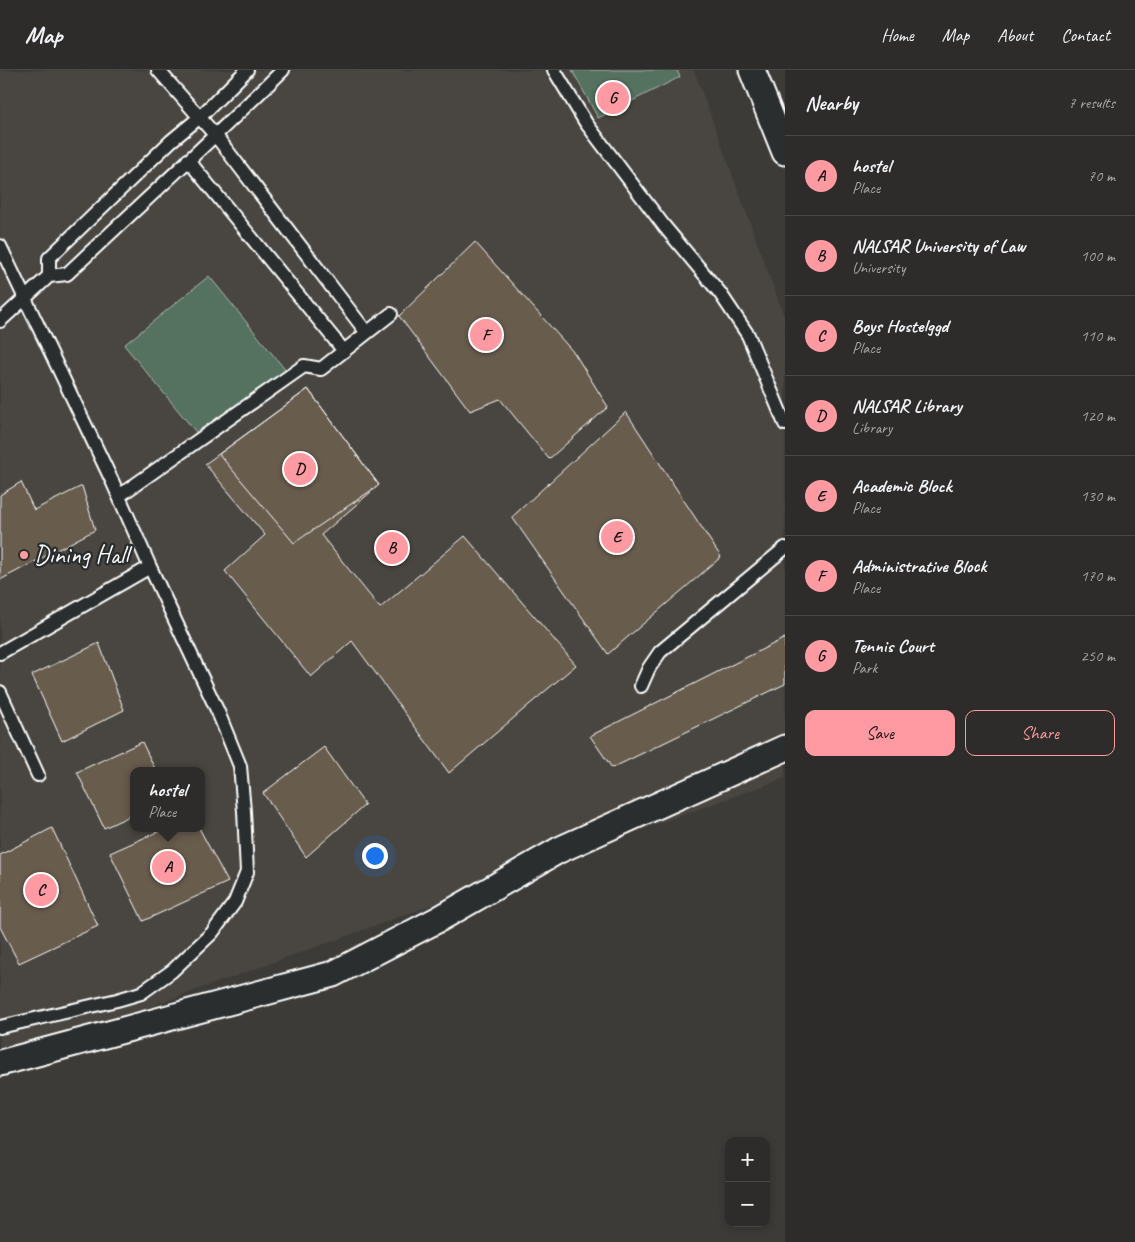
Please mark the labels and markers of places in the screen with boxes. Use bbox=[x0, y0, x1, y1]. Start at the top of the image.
pin: G bbox=[597, 79, 629, 117]
pin: F bbox=[470, 316, 502, 354]
pin: D bbox=[284, 450, 316, 488]
pin: E bbox=[601, 518, 633, 556]
pin: B bbox=[376, 529, 408, 567]
place label: Dining Hall bbox=[34, 539, 133, 571]
marker: Dining Hall bbox=[18, 549, 30, 561]
pin: A bbox=[152, 848, 184, 886]
pin: C bbox=[25, 871, 57, 909]

